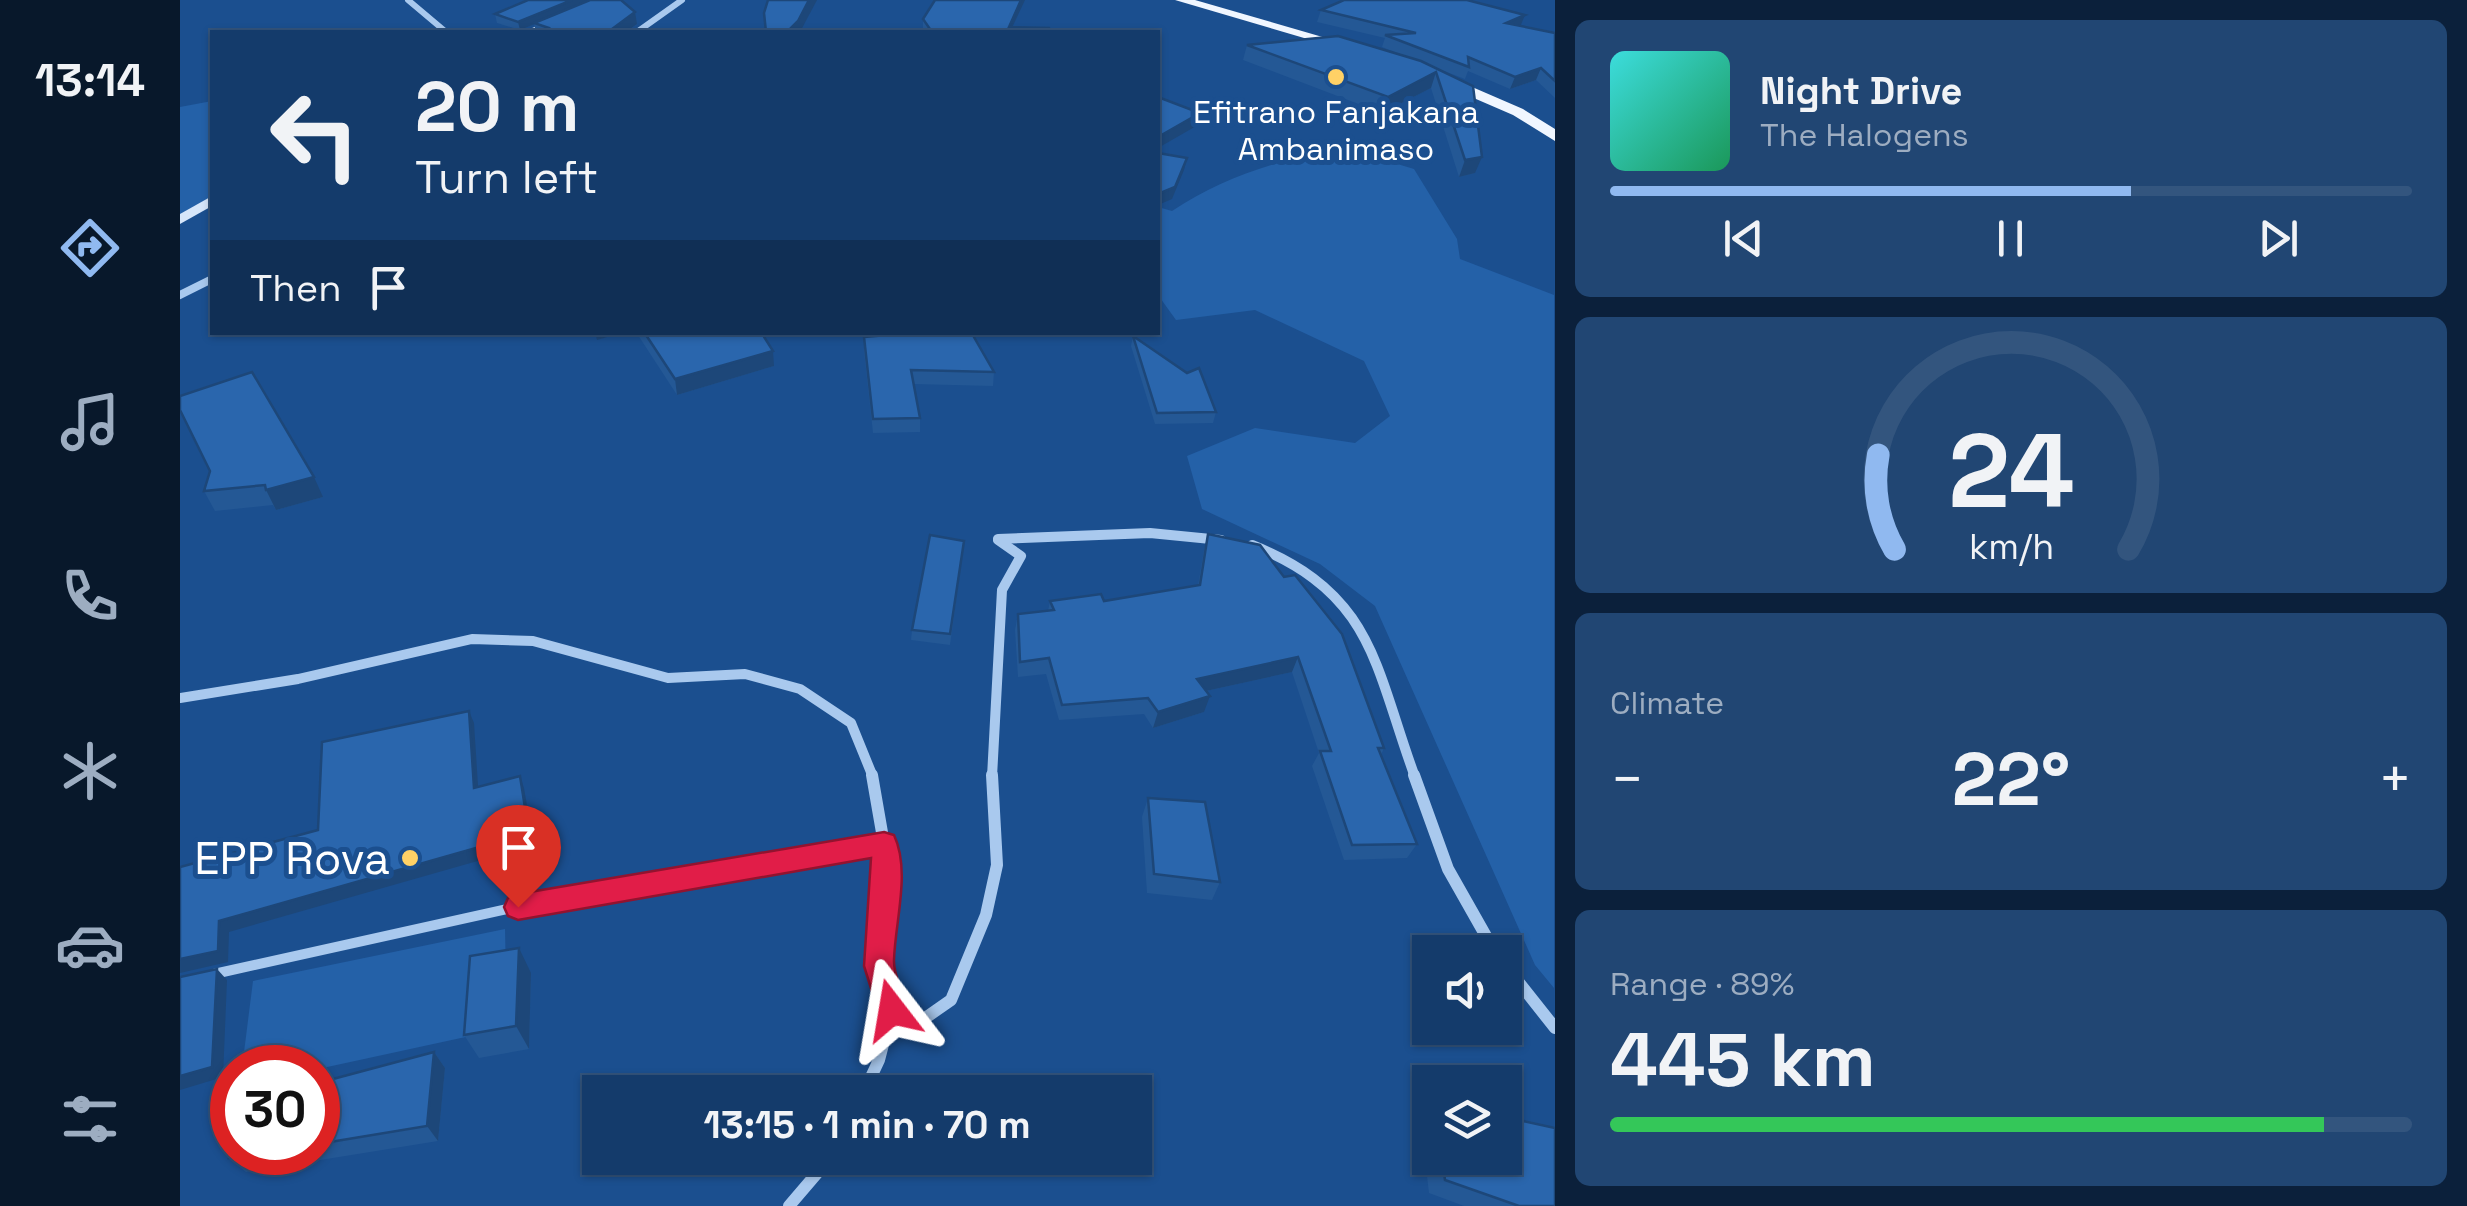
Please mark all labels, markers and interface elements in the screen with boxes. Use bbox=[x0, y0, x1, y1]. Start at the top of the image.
text: 13:14 bbox=[35, 52, 145, 109]
text: 20 m bbox=[415, 62, 580, 151]
marker: Efitrano Fanjakana Ambanimaso bbox=[1325, 66, 1347, 88]
text: Night Drive bbox=[1760, 67, 1962, 115]
icon: left bbox=[250, 70, 380, 200]
place label: Efitrano Fanjakana Ambanimaso bbox=[1193, 92, 1479, 169]
text: The Halogens bbox=[1760, 115, 1969, 155]
text: Turn left bbox=[415, 149, 598, 206]
icon: previous bbox=[1716, 211, 1771, 266]
icon: pause bbox=[1983, 211, 2038, 266]
icon: next bbox=[2251, 211, 2306, 266]
icon: directions bbox=[55, 213, 125, 283]
icon: arrive bbox=[361, 260, 416, 315]
text: Then bbox=[250, 264, 341, 312]
icon: music bbox=[55, 387, 125, 457]
text: 24 bbox=[1948, 405, 2074, 537]
text: km/h bbox=[1968, 524, 2054, 569]
icon: phone bbox=[55, 561, 125, 631]
text: Climate bbox=[1610, 683, 1724, 723]
text: 22° bbox=[1952, 731, 2070, 827]
icon: climate bbox=[55, 736, 125, 806]
text: − bbox=[1610, 744, 1644, 814]
text: + bbox=[2378, 744, 2412, 814]
pin bbox=[476, 805, 561, 908]
icon: arrive bbox=[491, 820, 546, 875]
place label: EPP Rova bbox=[194, 830, 390, 887]
marker: EPP Rova bbox=[399, 847, 421, 869]
icon: car bbox=[55, 910, 125, 980]
map controls bbox=[1412, 935, 1522, 1175]
button: sound bbox=[1412, 935, 1522, 1045]
position arrow bbox=[840, 958, 944, 1062]
text: Range · 89% bbox=[1610, 964, 1794, 1004]
text: 445 km bbox=[1610, 1012, 1876, 1108]
speed limit sign: 30 bbox=[210, 1045, 340, 1175]
button: layers bbox=[1412, 1065, 1522, 1175]
icon: filters bbox=[55, 1084, 125, 1154]
text: 13:15 · 1 min · 70 m bbox=[703, 1101, 1031, 1149]

